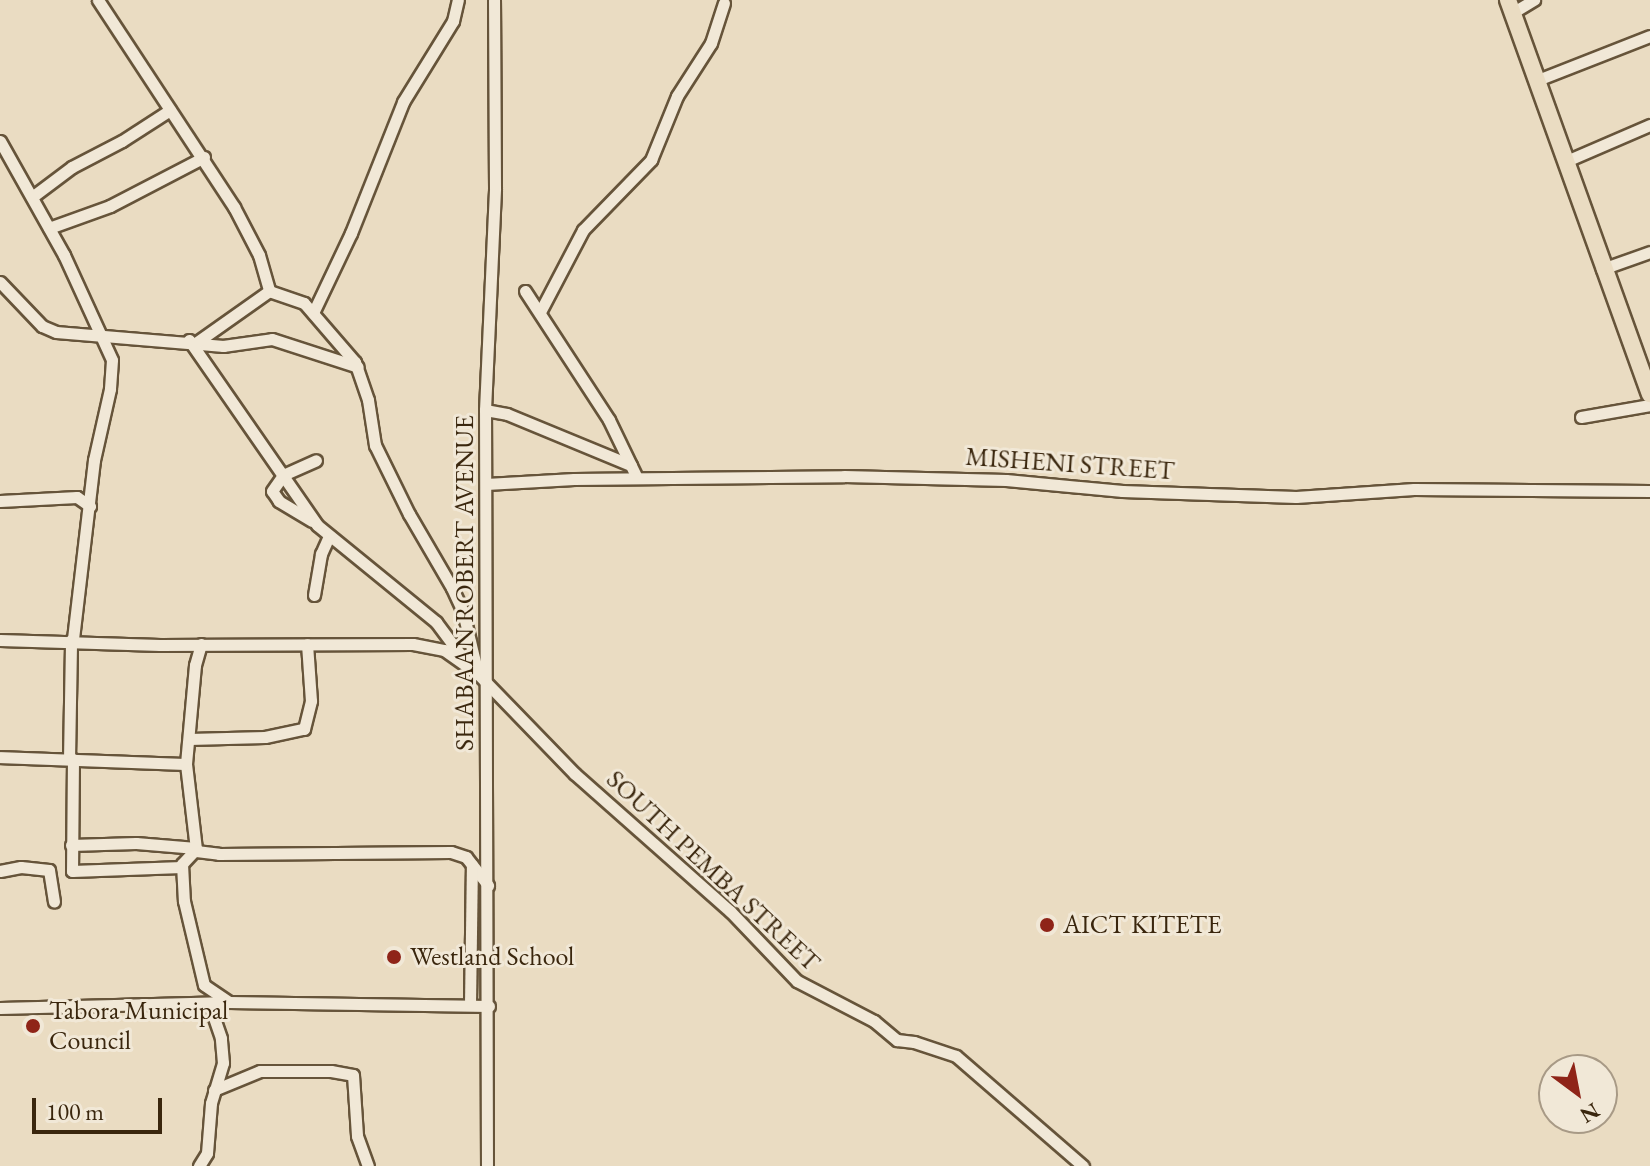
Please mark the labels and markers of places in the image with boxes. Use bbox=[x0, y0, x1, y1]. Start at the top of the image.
place label: AICT KITETE bbox=[1063, 909, 1222, 941]
marker: AICT KITETE bbox=[1038, 916, 1056, 934]
place label: Westland School bbox=[410, 941, 574, 973]
marker: Westland School bbox=[385, 948, 403, 966]
place label: Tabora Municipal Council bbox=[49, 995, 228, 1056]
marker: Tabora Municipal Council bbox=[24, 1017, 42, 1035]

